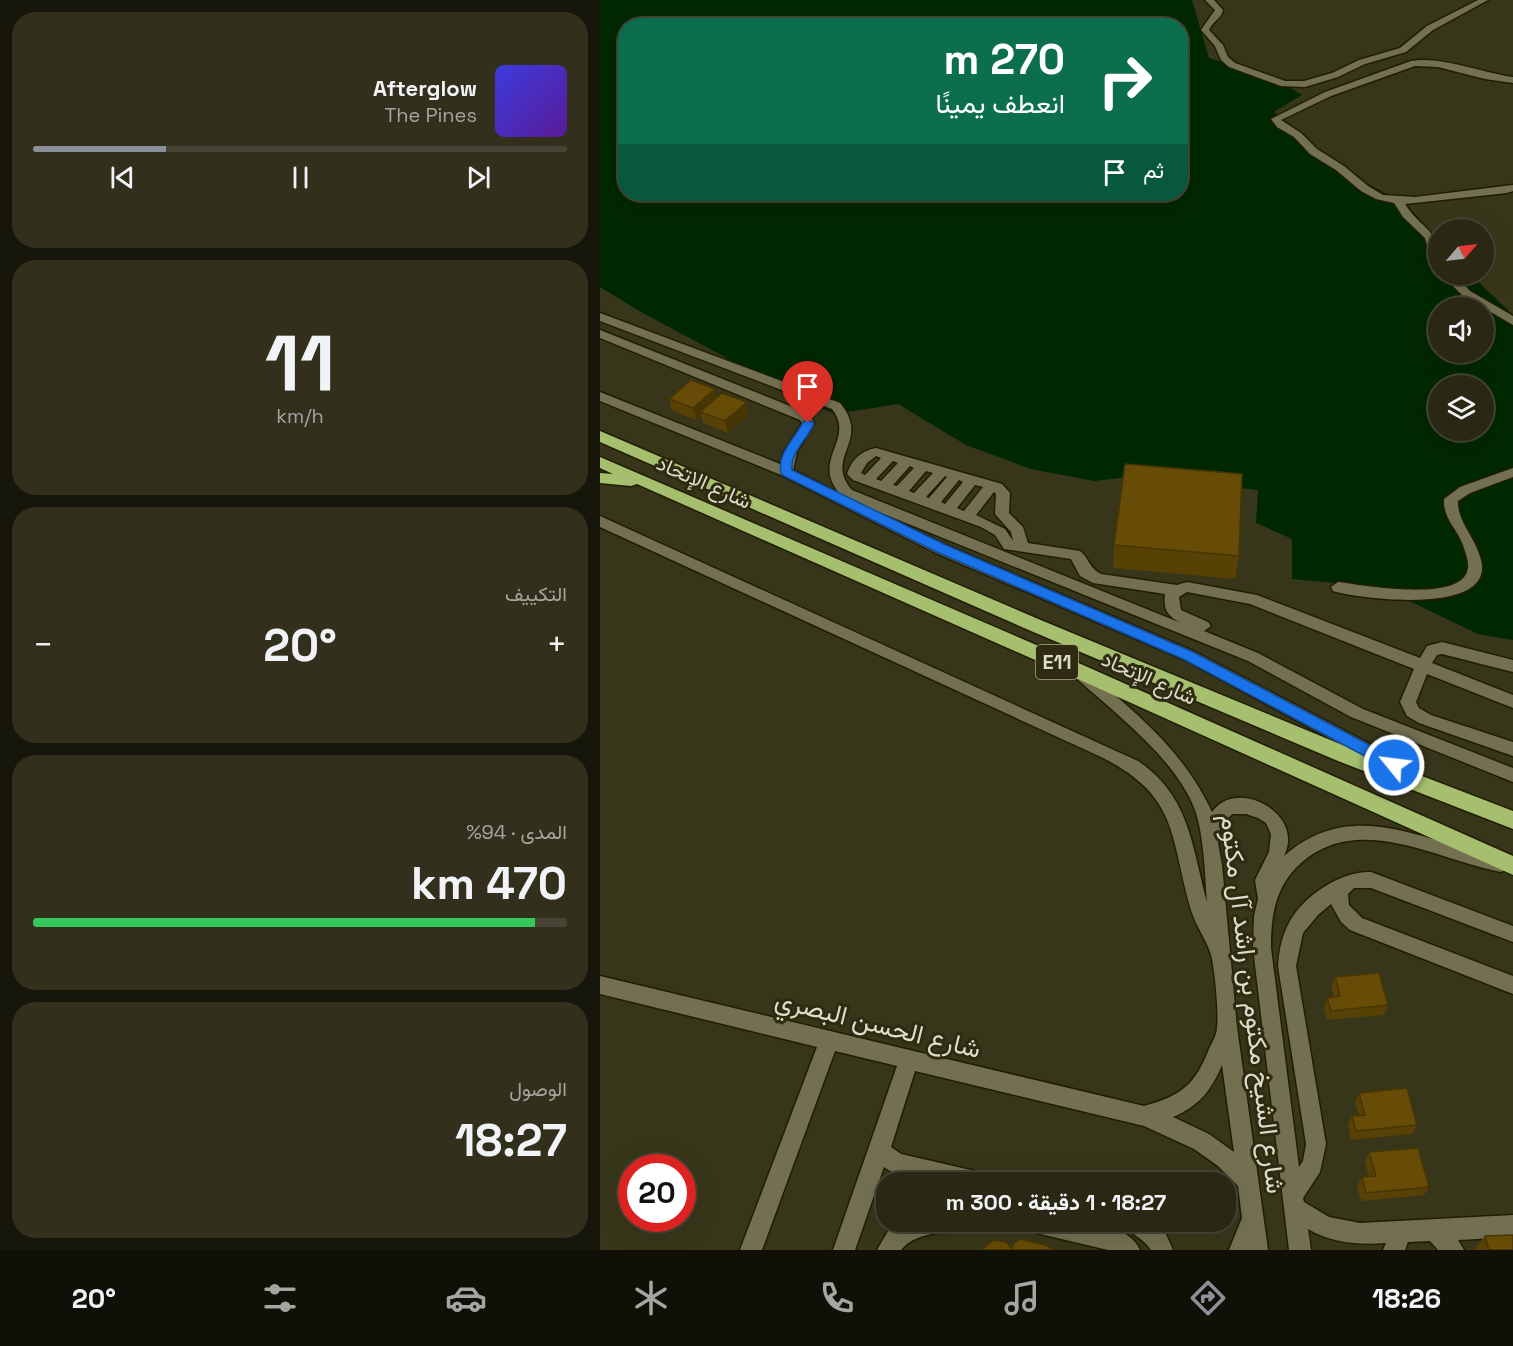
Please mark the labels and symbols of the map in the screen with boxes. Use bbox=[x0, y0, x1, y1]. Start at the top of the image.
north arrow bbox=[1428, 219, 1494, 285]
pin bbox=[782, 361, 833, 423]
street label: شارع الإتحاد bbox=[652, 449, 756, 516]
road number: E11 bbox=[1036, 645, 1078, 679]
street label: شارع الإتحاد bbox=[1097, 645, 1201, 712]
position arrow bbox=[1362, 733, 1426, 797]
street label: شارع الشيخ مكتوم بن راشد آل مكتوم bbox=[1212, 812, 1293, 1196]
street label: شارع الحسن البصري bbox=[771, 982, 984, 1070]
speed limit sign: 20 bbox=[618, 1154, 696, 1232]

